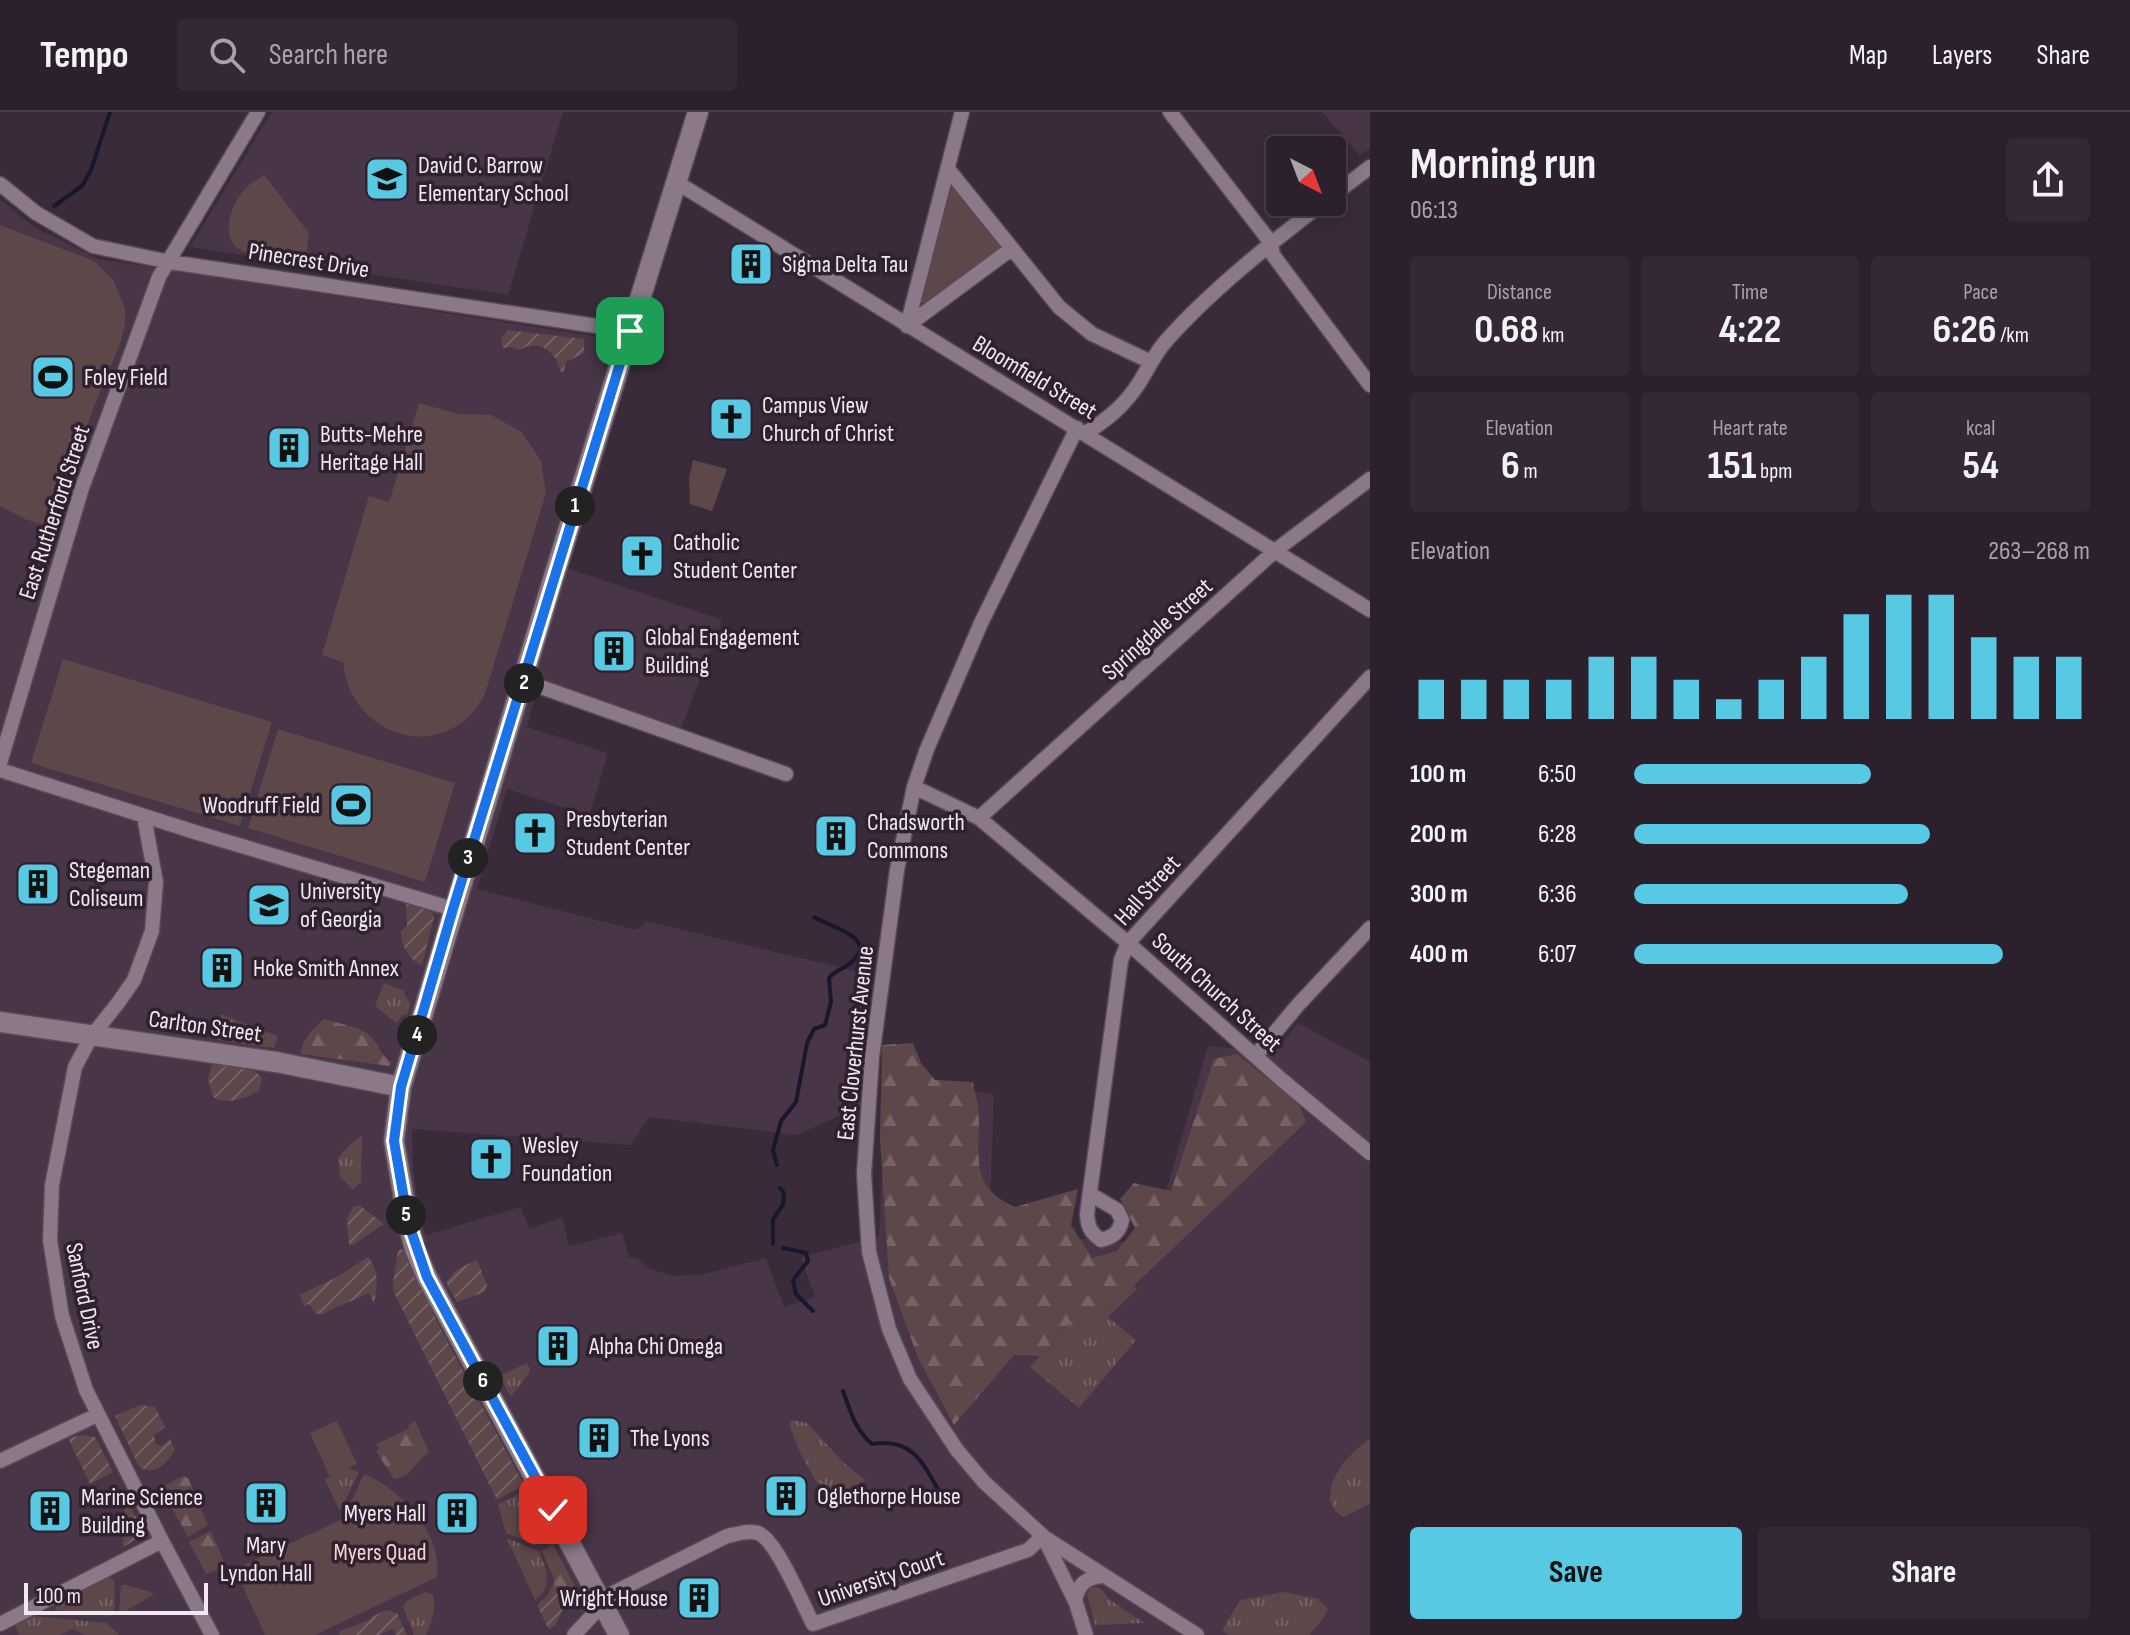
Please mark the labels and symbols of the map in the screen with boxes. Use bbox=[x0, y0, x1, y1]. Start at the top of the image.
north arrow bbox=[1266, 136, 1346, 216]
place label: David C. Barrow Elementary School bbox=[418, 151, 569, 208]
school or university icon: David C. Barrow Elementary School bbox=[363, 155, 411, 203]
street label: Pinecrest Drive bbox=[247, 237, 371, 284]
building icon: Sigma Delta Tau bbox=[727, 240, 775, 288]
place label: Sigma Delta Tau bbox=[782, 250, 908, 279]
pin bbox=[596, 297, 664, 365]
street label: Bloomfield Street bbox=[967, 329, 1102, 426]
sports icon: Foley Field bbox=[29, 353, 77, 401]
place label: Foley Field bbox=[84, 363, 168, 392]
place label: Campus View Church of Christ bbox=[762, 391, 894, 448]
church icon: Campus View Church of Christ bbox=[707, 395, 755, 443]
place label: Butts-Mehre Heritage Hall bbox=[320, 420, 423, 477]
street label: East Rutherford Street bbox=[13, 421, 96, 603]
building icon: Butts-Mehre Heritage Hall bbox=[265, 424, 313, 472]
pin: 1 bbox=[555, 486, 595, 526]
place label: Catholic Student Center bbox=[673, 528, 797, 585]
church icon: Catholic Student Center bbox=[618, 532, 666, 580]
street label: Springdale Street bbox=[1096, 572, 1219, 687]
place label: Global Engagement Building bbox=[645, 623, 800, 680]
building icon: Global Engagement Building bbox=[590, 627, 638, 675]
pin: 2 bbox=[504, 663, 544, 703]
sports icon: Woodruff Field bbox=[327, 781, 375, 829]
place label: Woodruff Field bbox=[202, 791, 320, 820]
place label: Presbyterian Student Center bbox=[566, 805, 690, 862]
place label: Chadsworth Commons bbox=[867, 808, 965, 865]
church icon: Presbyterian Student Center bbox=[511, 809, 559, 857]
building icon: Chadsworth Commons bbox=[812, 812, 860, 860]
pin: 3 bbox=[448, 838, 488, 878]
street label: Hall Street bbox=[1108, 849, 1187, 932]
place label: Stegeman Coliseum bbox=[69, 856, 150, 913]
building icon: Stegeman Coliseum bbox=[14, 860, 62, 908]
place label: University of Georgia bbox=[300, 877, 382, 934]
school or university icon: University of Georgia bbox=[245, 881, 293, 929]
street label: South Church Street bbox=[1146, 927, 1287, 1058]
building icon: Hoke Smith Annex bbox=[198, 944, 246, 992]
street label: East Cloverhurst Avenue bbox=[831, 944, 880, 1142]
place label: Hoke Smith Annex bbox=[253, 954, 399, 983]
street label: Carlton Street bbox=[147, 1004, 263, 1049]
pin: 4 bbox=[397, 1015, 437, 1055]
place label: Wesley Foundation bbox=[522, 1131, 612, 1188]
church icon: Wesley Foundation bbox=[467, 1135, 515, 1183]
pin: 5 bbox=[386, 1195, 426, 1235]
street label: Sanford Drive bbox=[59, 1240, 110, 1352]
building icon: Alpha Chi Omega bbox=[534, 1322, 582, 1370]
place label: Alpha Chi Omega bbox=[588, 1332, 723, 1361]
pin: 6 bbox=[463, 1361, 503, 1401]
building icon: The Lyons bbox=[575, 1414, 623, 1462]
place label: The Lyons bbox=[630, 1424, 710, 1453]
building icon: Oglethorpe House bbox=[762, 1472, 810, 1520]
pin bbox=[519, 1476, 587, 1544]
building icon: Mary Lyndon Hall bbox=[242, 1479, 290, 1527]
place label: Oglethorpe House bbox=[817, 1482, 961, 1511]
place label: Marine Science Building bbox=[81, 1483, 203, 1540]
building icon: Marine Science Building bbox=[26, 1487, 74, 1535]
building icon: Myers Hall bbox=[433, 1489, 481, 1537]
place label: Myers Hall bbox=[344, 1499, 426, 1528]
place label: Mary Lyndon Hall bbox=[220, 1531, 312, 1588]
park label: Myers Quad bbox=[333, 1538, 427, 1567]
street label: University Court bbox=[814, 1543, 948, 1614]
building icon: Wright House bbox=[675, 1574, 723, 1622]
scale bar bbox=[24, 1579, 208, 1615]
place label: Wright House bbox=[560, 1584, 668, 1613]

